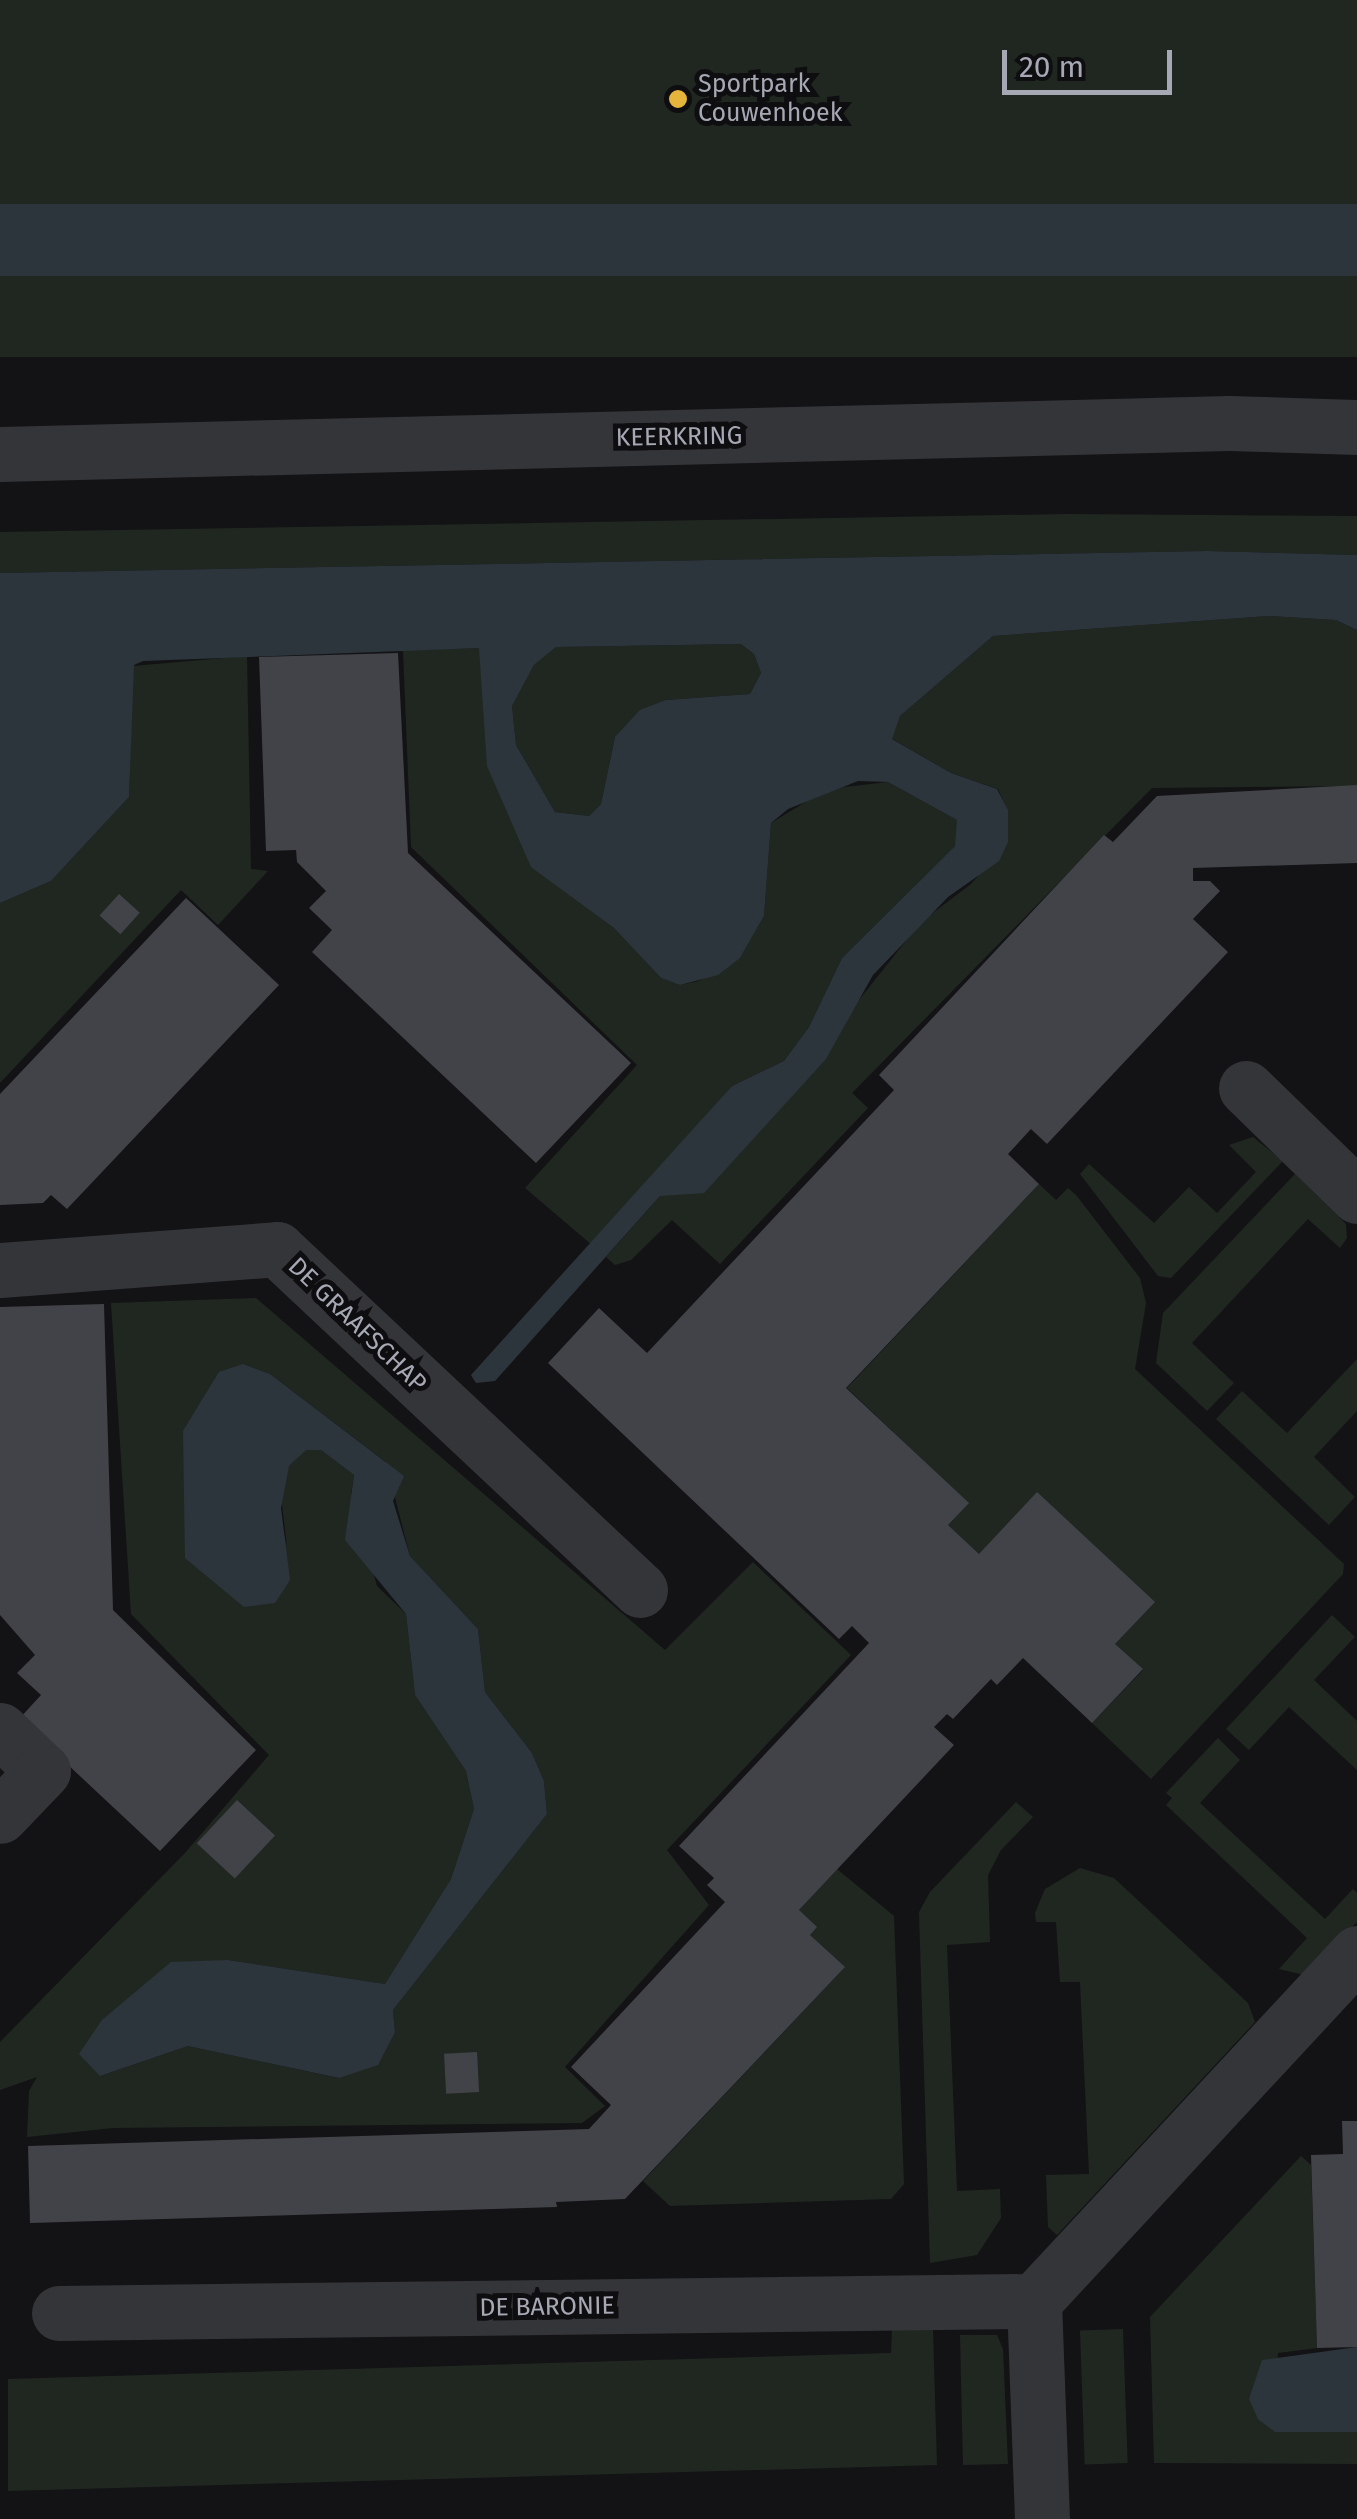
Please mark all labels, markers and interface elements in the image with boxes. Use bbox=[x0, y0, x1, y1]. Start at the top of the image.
scale bar bbox=[1007, 30, 1177, 92]
text: 20 m bbox=[1019, 49, 1084, 85]
place label: Sportpark Couwenhoek bbox=[698, 70, 843, 129]
marker: Sportpark Couwenhoek bbox=[667, 88, 689, 110]
street label: KEERKRING bbox=[615, 421, 743, 453]
street label: DE GRAAFSCHAP bbox=[282, 1251, 432, 1399]
street label: DE BARONIE bbox=[479, 2291, 615, 2323]

